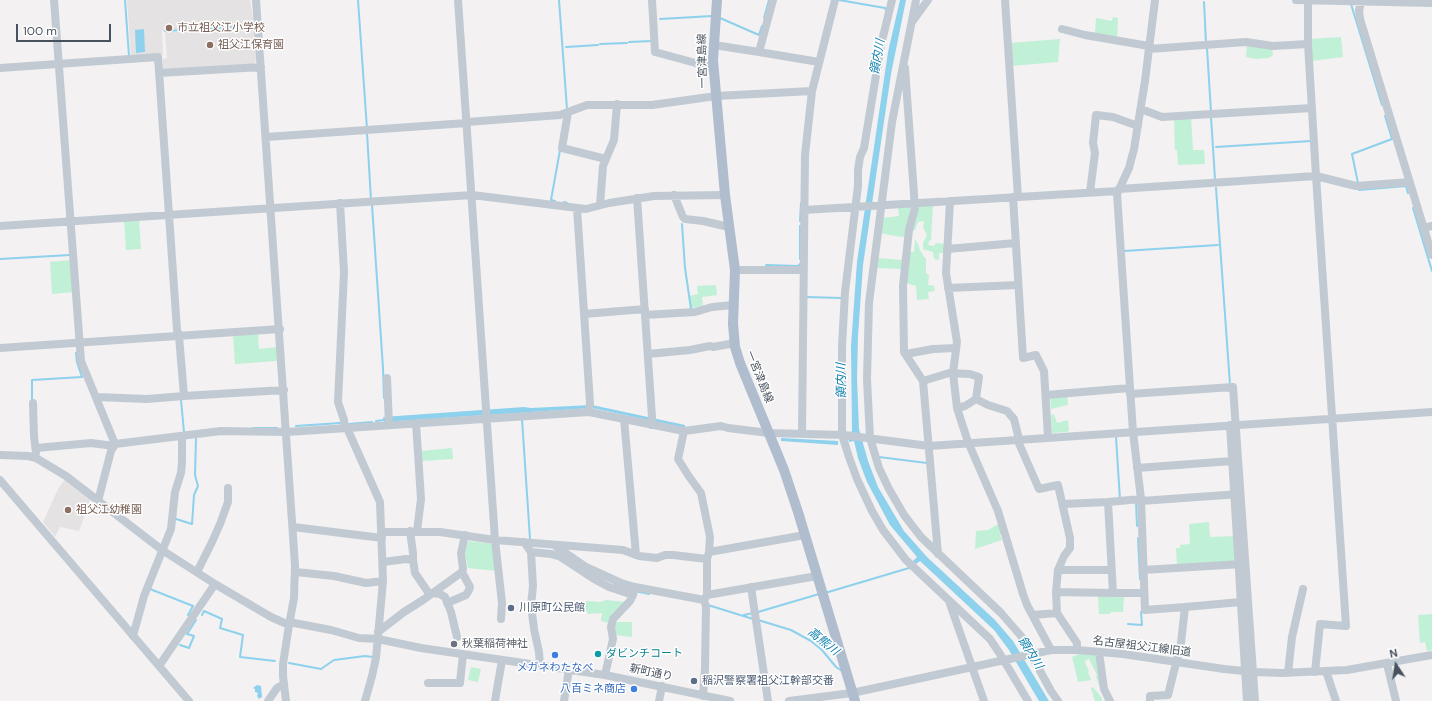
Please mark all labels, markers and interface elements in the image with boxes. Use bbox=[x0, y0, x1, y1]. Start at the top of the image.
scale bar bbox=[18, 16, 113, 42]
place label: 市立祖父江小学校 bbox=[177, 21, 265, 35]
text: 100 m bbox=[23, 23, 57, 39]
marker: 市立祖父江小学校 bbox=[164, 23, 174, 33]
street label: 一宮津島線 bbox=[696, 33, 710, 89]
place label: 祖父江保育園 bbox=[218, 38, 284, 52]
water label: 領内川 bbox=[868, 38, 888, 76]
marker: 祖父江保育園 bbox=[205, 40, 215, 50]
street label: 一宮津島線 bbox=[743, 349, 775, 405]
water label: 領内川 bbox=[834, 363, 850, 399]
place label: 祖父江幼稚園 bbox=[76, 503, 142, 517]
marker: 祖父江幼稚園 bbox=[63, 505, 73, 515]
place label: 川原町公民館 bbox=[519, 601, 585, 615]
marker: 川原町公民館 bbox=[506, 603, 516, 613]
water label: 高熊川 bbox=[804, 625, 842, 659]
water label: 領内川 bbox=[1014, 634, 1046, 672]
street label: 名古屋祖父江線旧道 bbox=[1092, 634, 1192, 660]
place label: 秋葉稲荷神社 bbox=[462, 637, 528, 651]
marker: 秋葉稲荷神社 bbox=[449, 639, 459, 649]
north arrow bbox=[1376, 645, 1416, 685]
text: N bbox=[1388, 646, 1399, 661]
place label: ダビンチコート bbox=[606, 647, 683, 661]
marker: ダビンチコート bbox=[593, 649, 603, 659]
marker: メガネわたなべ bbox=[550, 650, 560, 660]
place label: メガネわたなべ bbox=[517, 661, 593, 675]
street label: 新町通り bbox=[628, 662, 674, 684]
place label: 稲沢警察署祖父江幹部交番 bbox=[702, 674, 834, 688]
marker: 稲沢警察署祖父江幹部交番 bbox=[689, 676, 699, 686]
place label: 八百ミネ商店 bbox=[560, 682, 626, 696]
marker: 八百ミネ商店 bbox=[629, 684, 639, 694]

